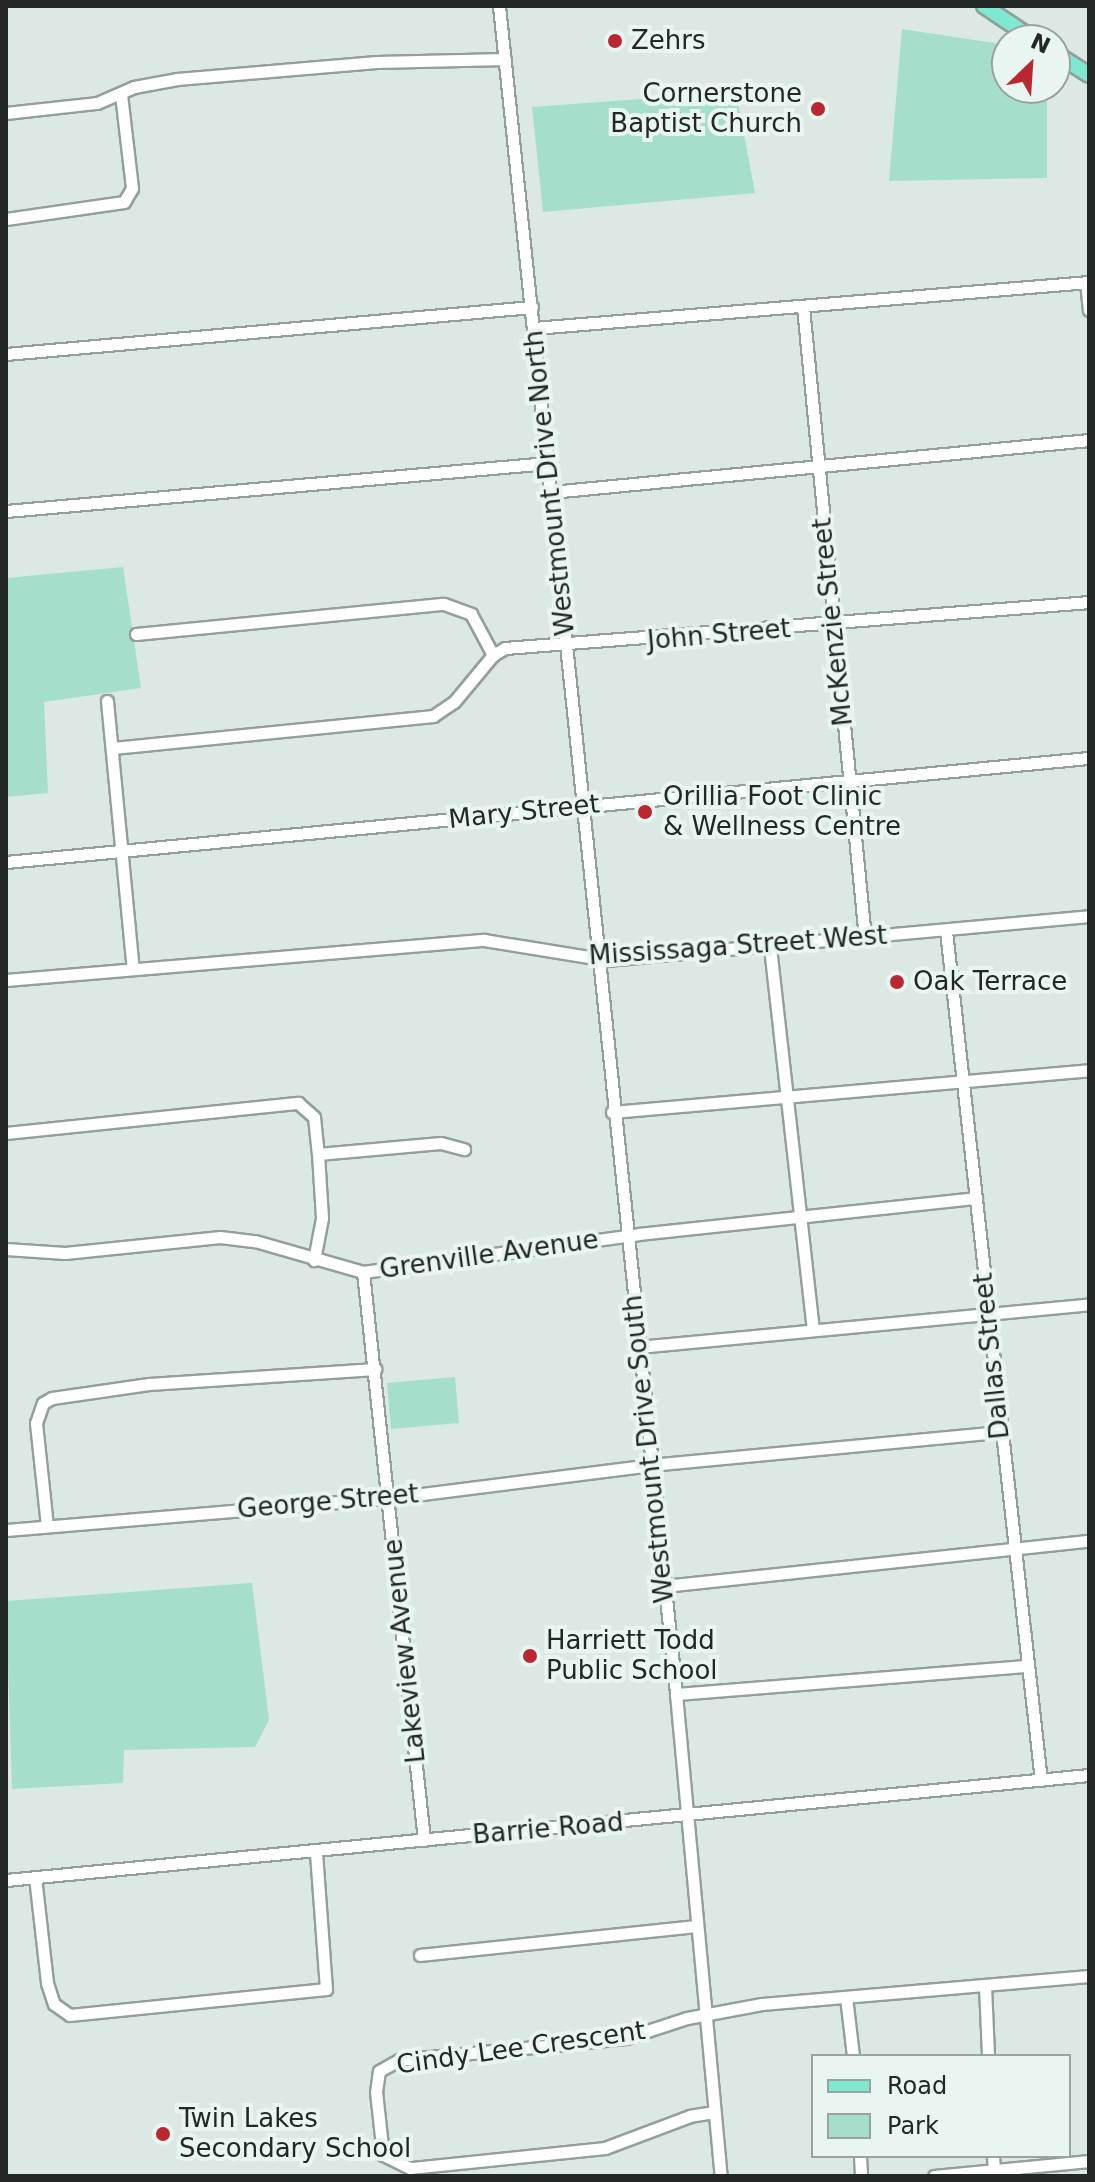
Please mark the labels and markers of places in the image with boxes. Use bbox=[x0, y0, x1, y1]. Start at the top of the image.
place label: Zehrs bbox=[631, 25, 706, 57]
marker: Zehrs bbox=[606, 32, 624, 50]
place label: Cornerstone Baptist Church bbox=[610, 78, 802, 140]
marker: Cornerstone Baptist Church bbox=[809, 100, 827, 118]
place label: Orillia Foot Clinic & Wellness Centre bbox=[663, 781, 901, 842]
marker: Orillia Foot Clinic & Wellness Centre bbox=[634, 801, 656, 823]
place label: Oak Terrace bbox=[913, 966, 1067, 998]
marker: Oak Terrace bbox=[888, 973, 906, 991]
place label: Harriett Todd Public School bbox=[546, 1625, 718, 1686]
marker: Harriett Todd Public School bbox=[521, 1647, 539, 1665]
place label: Twin Lakes Secondary School bbox=[179, 2103, 411, 2164]
marker: Twin Lakes Secondary School bbox=[154, 2125, 172, 2143]

